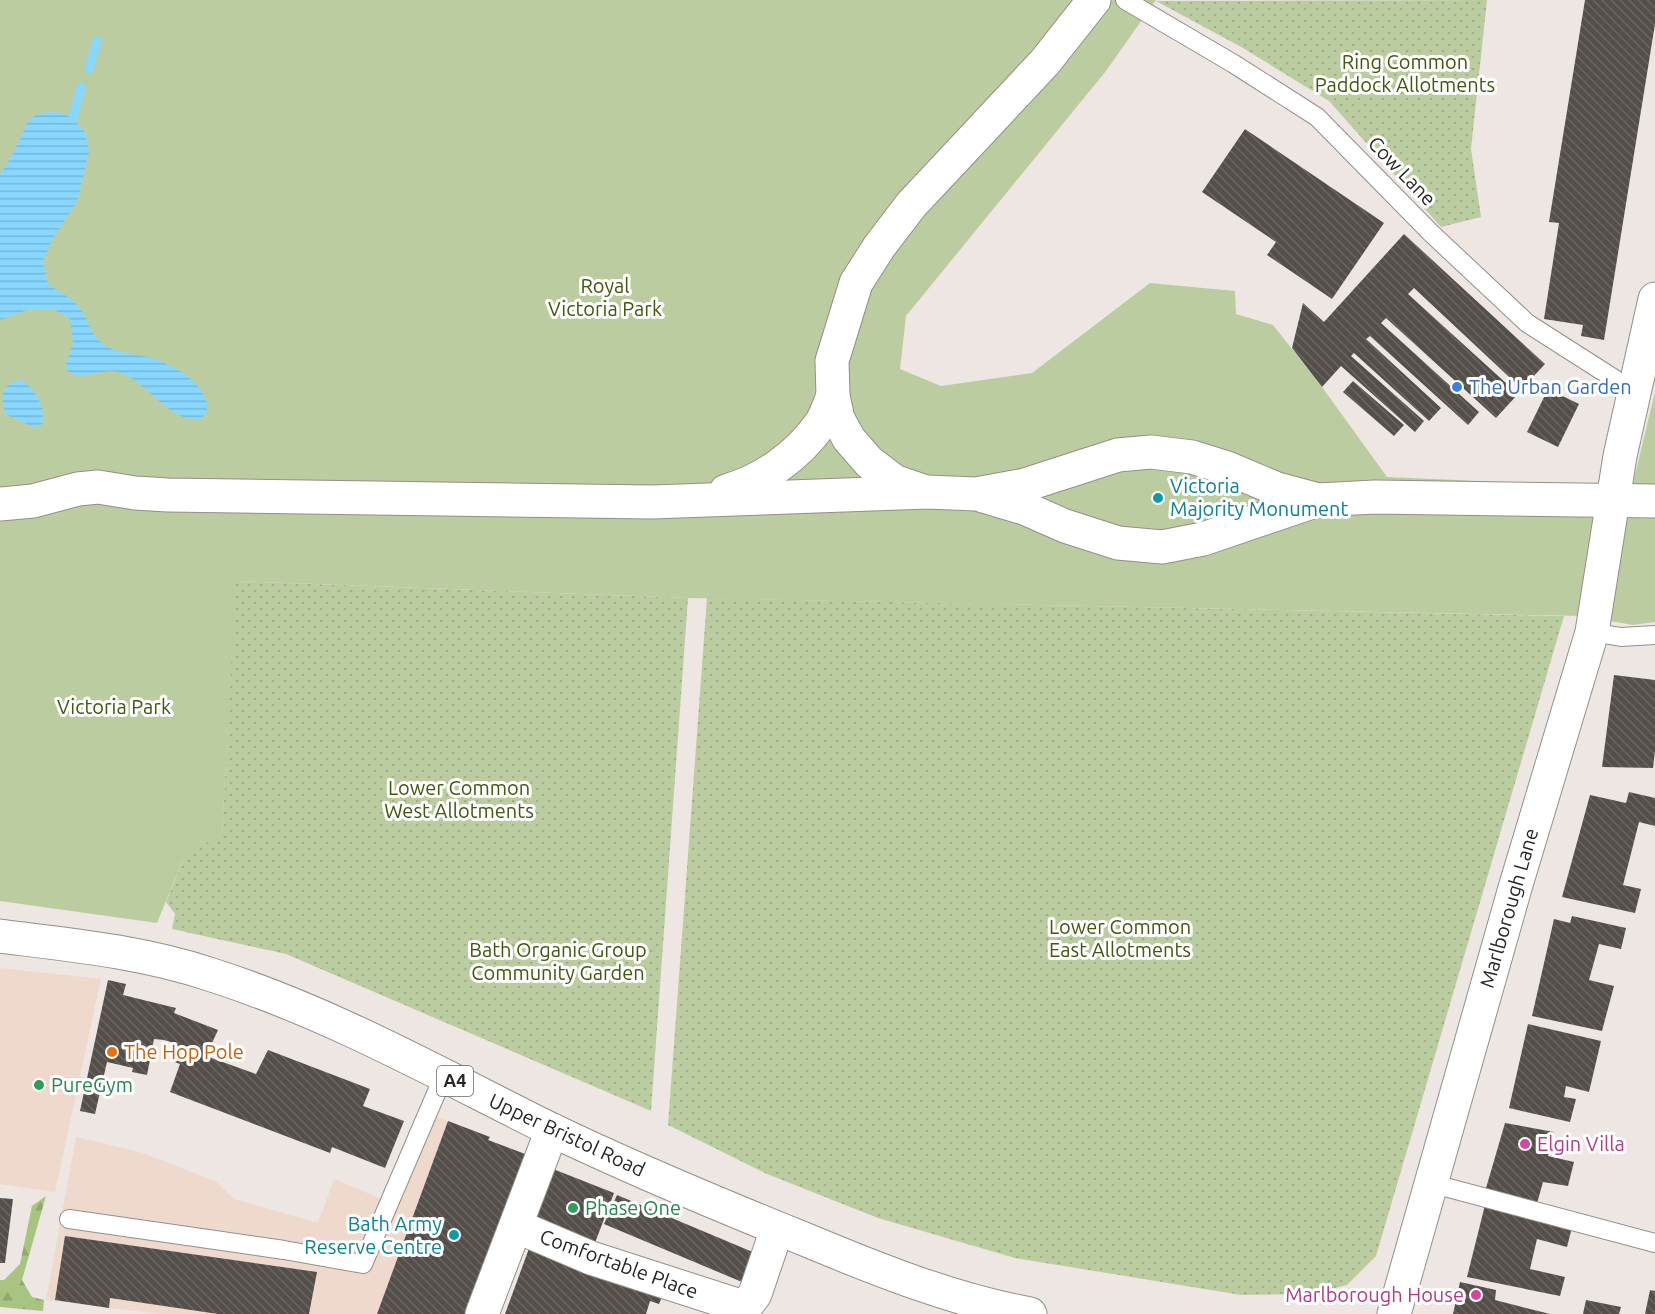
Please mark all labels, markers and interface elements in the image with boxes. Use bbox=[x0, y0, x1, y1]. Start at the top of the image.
park label: Ring Common Paddock Allotments bbox=[1315, 50, 1495, 96]
street label: Cow Lane bbox=[1364, 131, 1441, 210]
park label: Royal Victoria Park bbox=[548, 274, 662, 320]
place label: The Urban Garden bbox=[1469, 375, 1632, 398]
marker: The Urban Garden bbox=[1450, 380, 1464, 394]
place label: Victoria Majority Monument bbox=[1170, 474, 1348, 520]
marker: Victoria Majority Monument bbox=[1151, 491, 1165, 505]
park label: Victoria Park bbox=[57, 695, 171, 718]
park label: Lower Common West Allotments bbox=[384, 776, 534, 822]
street label: Marlborough Lane bbox=[1475, 825, 1542, 990]
park label: Lower Common East Allotments bbox=[1049, 915, 1191, 961]
park label: Bath Organic Group Community Garden bbox=[469, 938, 647, 984]
place label: The Hop Pole bbox=[124, 1040, 244, 1063]
marker: The Hop Pole bbox=[105, 1045, 119, 1059]
road number: A4 bbox=[437, 1066, 473, 1096]
place label: PureGym bbox=[51, 1073, 133, 1096]
marker: PureGym bbox=[32, 1078, 46, 1092]
street label: Upper Bristol Road bbox=[486, 1088, 649, 1181]
place label: Elgin Villa bbox=[1537, 1132, 1625, 1155]
marker: Elgin Villa bbox=[1518, 1137, 1532, 1151]
place label: Phase One bbox=[585, 1196, 681, 1219]
marker: Phase One bbox=[566, 1201, 580, 1215]
place label: Bath Army Reserve Centre bbox=[304, 1212, 442, 1258]
street label: Comfortable Place bbox=[537, 1224, 701, 1303]
marker: Bath Army Reserve Centre bbox=[447, 1228, 461, 1242]
place label: Marlborough House bbox=[1285, 1283, 1464, 1306]
marker: Marlborough House bbox=[1469, 1288, 1483, 1302]

